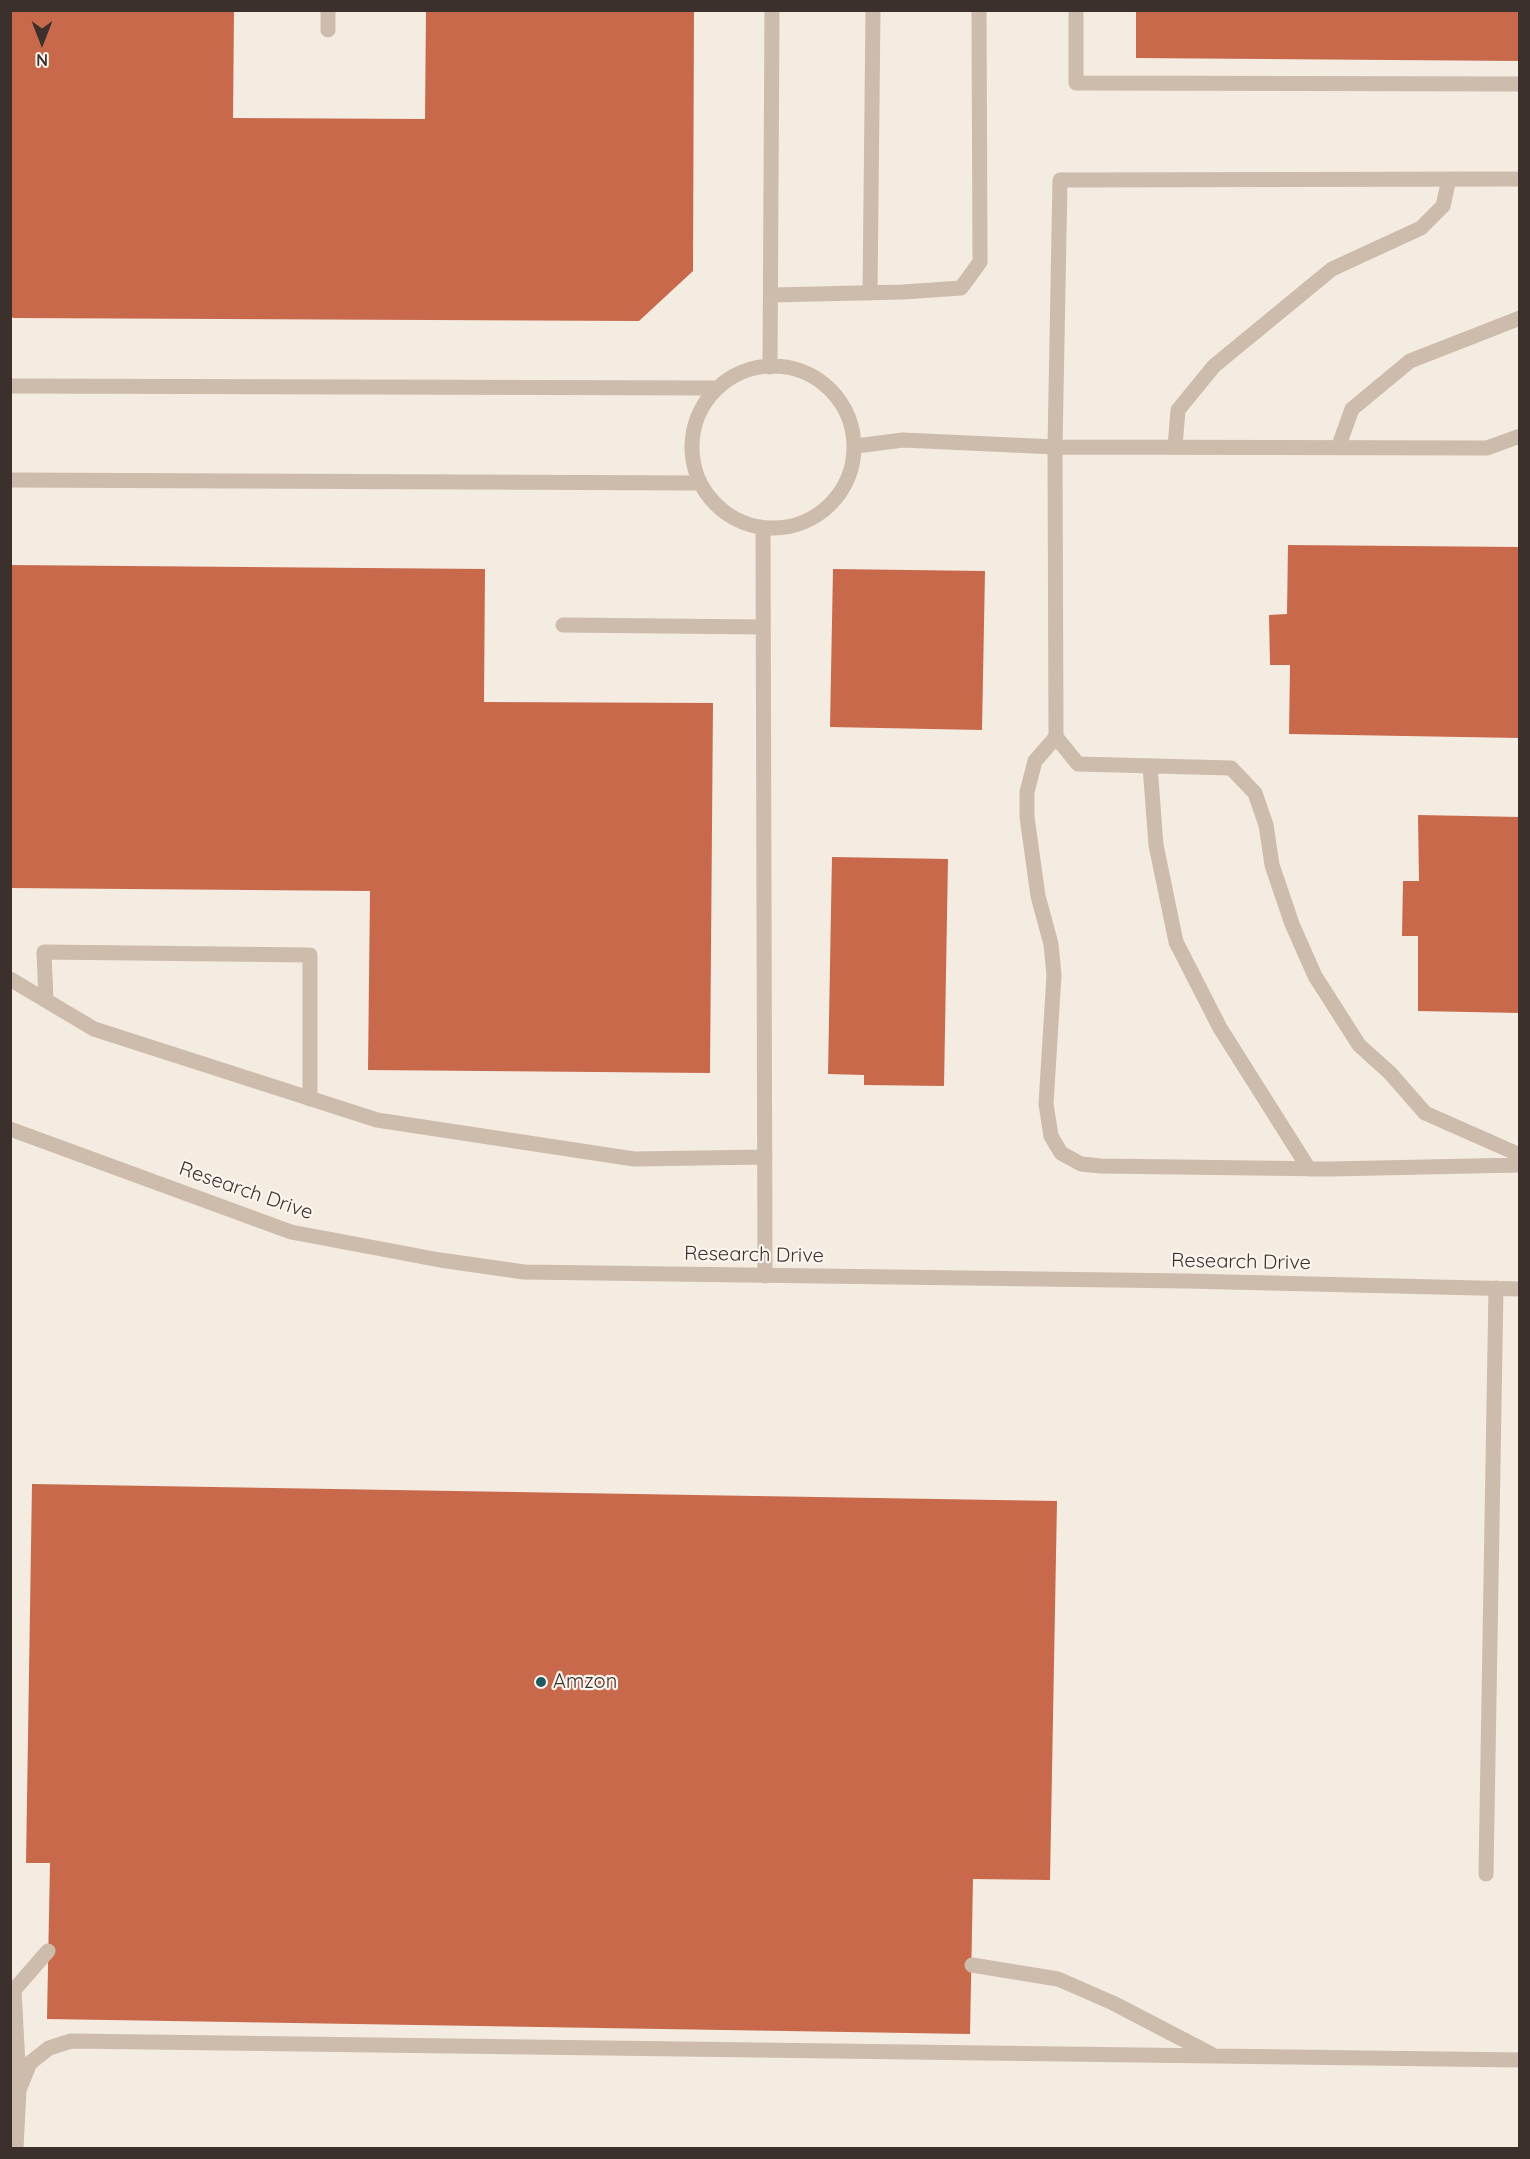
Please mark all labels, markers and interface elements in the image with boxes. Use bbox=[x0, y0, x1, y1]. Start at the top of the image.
north arrow bbox=[12, 12, 72, 72]
text: N bbox=[36, 50, 48, 70]
street label: Research Drive bbox=[176, 1157, 316, 1225]
street label: Research Drive bbox=[684, 1242, 824, 1268]
street label: Research Drive bbox=[1171, 1249, 1311, 1275]
place label: Amzon bbox=[553, 1670, 617, 1694]
marker: Amzon bbox=[534, 1675, 548, 1689]

